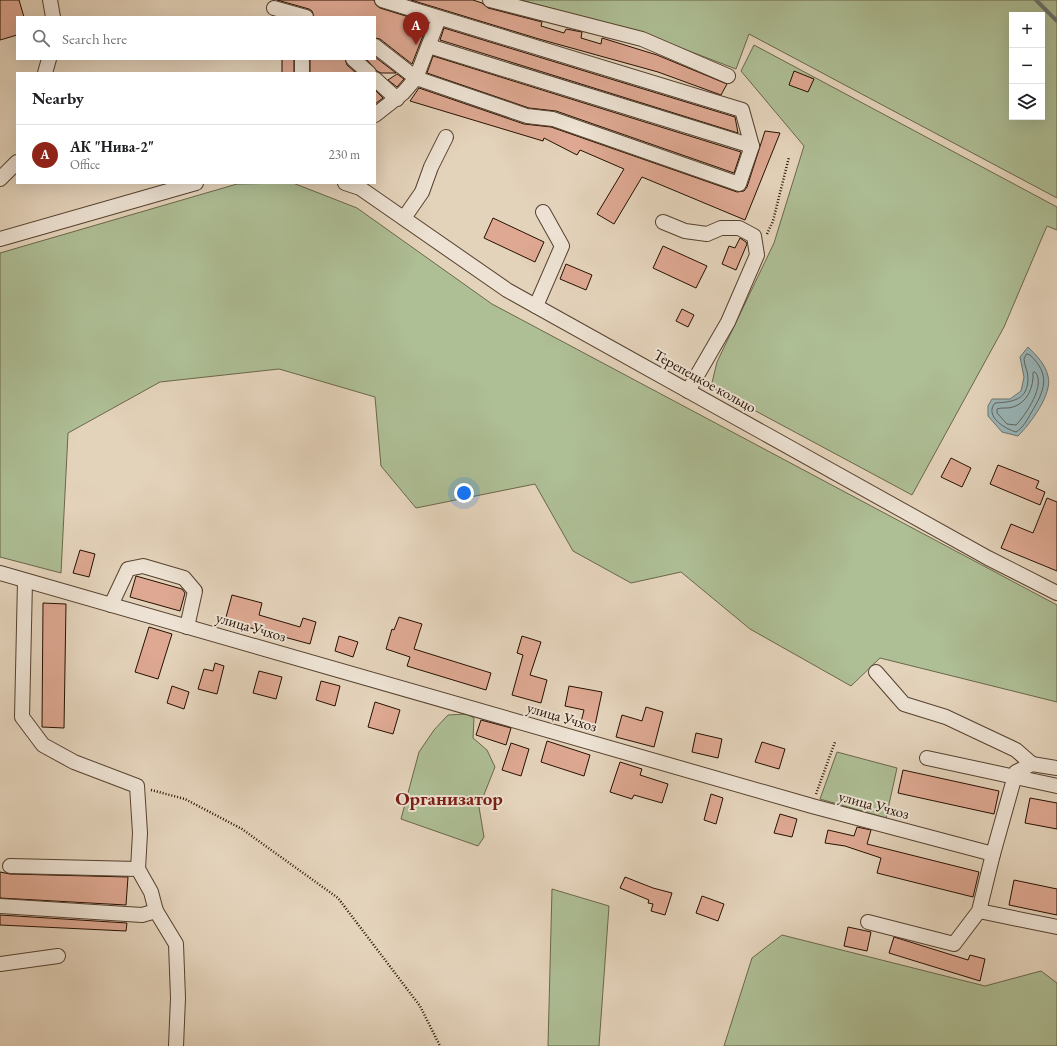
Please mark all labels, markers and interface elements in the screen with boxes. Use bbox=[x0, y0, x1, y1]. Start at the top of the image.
pin: A bbox=[403, 12, 429, 45]
map controls bbox=[1009, 12, 1045, 120]
button: + bbox=[1009, 12, 1045, 48]
search box bbox=[16, 16, 376, 60]
icon: search bbox=[30, 27, 52, 49]
text: Search here bbox=[62, 29, 127, 48]
button: − bbox=[1009, 48, 1045, 84]
button: layers bbox=[1009, 84, 1045, 120]
text: Nearby bbox=[32, 87, 84, 109]
text: АК "Нива-2" bbox=[70, 137, 154, 156]
text: A bbox=[40, 146, 50, 163]
text: 230 m bbox=[329, 146, 360, 163]
text: Office bbox=[70, 156, 100, 173]
street label: Терепецкое кольцо bbox=[651, 345, 760, 417]
your location bbox=[454, 483, 474, 503]
street label: улица Учхоз bbox=[214, 607, 289, 646]
street label: улица Учхоз bbox=[525, 697, 600, 736]
district label: Организатор bbox=[395, 786, 503, 811]
street label: улица Учхоз bbox=[837, 786, 912, 823]

